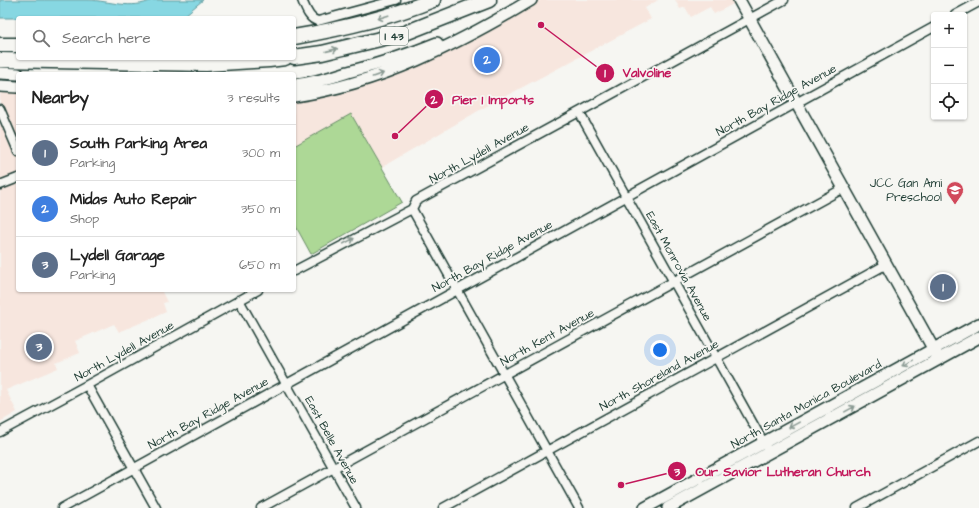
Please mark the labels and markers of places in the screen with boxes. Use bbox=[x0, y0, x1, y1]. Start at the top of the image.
pin: 2 bbox=[474, 45, 500, 75]
callout: Valvoline bbox=[595, 60, 679, 85]
callout: Pier 1 Imports bbox=[424, 87, 542, 112]
place label: JCC Gan Ami Preschool bbox=[870, 175, 942, 206]
school or university icon: JCC Gan Ami Preschool bbox=[945, 180, 965, 205]
pin: 1 bbox=[930, 272, 956, 302]
pin: 3 bbox=[26, 332, 52, 362]
callout: Our Savior Lutheran Church bbox=[667, 459, 878, 484]

